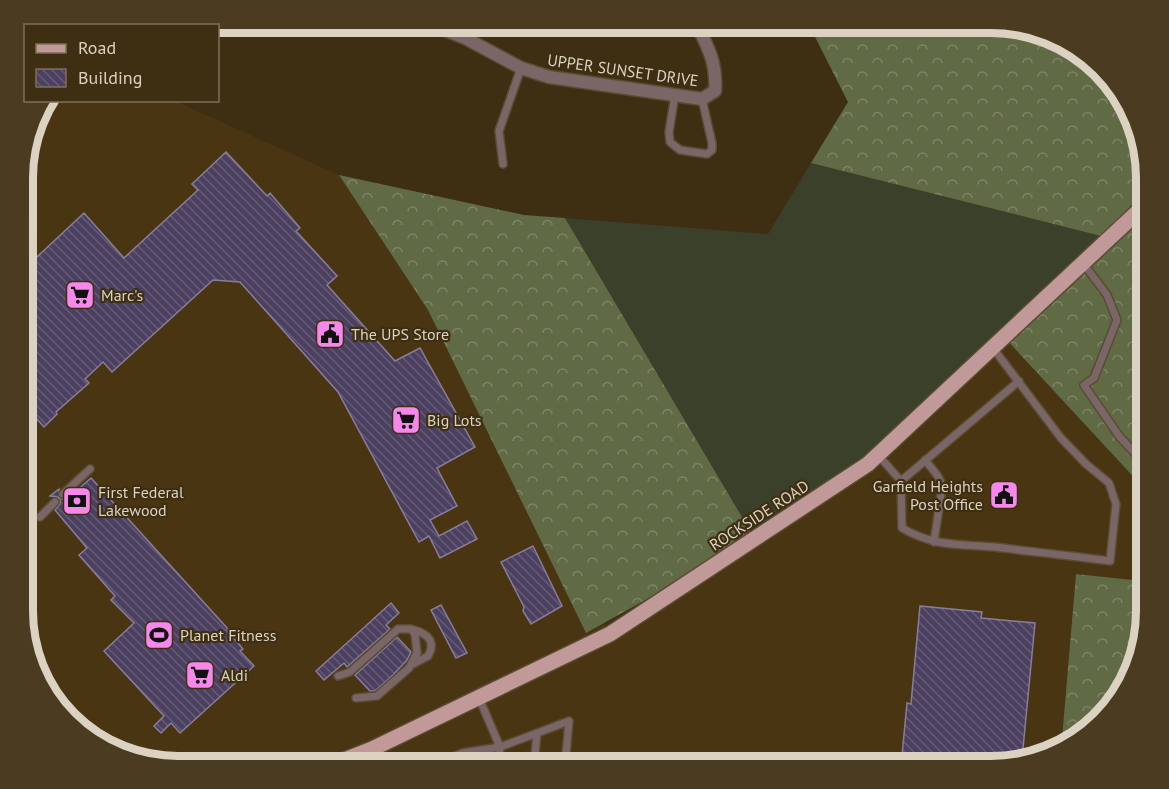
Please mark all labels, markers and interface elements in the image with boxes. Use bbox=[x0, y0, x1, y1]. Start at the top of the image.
legend bbox=[24, 24, 219, 102]
text: Road bbox=[78, 36, 116, 59]
street label: UPPER SUNSET DRIVE bbox=[546, 50, 700, 90]
text: Building bbox=[78, 66, 142, 89]
supermarket icon: Marc's bbox=[64, 279, 96, 311]
place label: Marc's bbox=[101, 285, 144, 305]
public building icon: The UPS Store bbox=[314, 318, 346, 350]
place label: The UPS Store bbox=[351, 324, 449, 344]
supermarket icon: Big Lots bbox=[390, 404, 422, 436]
place label: Big Lots bbox=[427, 410, 482, 430]
street label: ROCKSIDE ROAD bbox=[706, 475, 812, 555]
place label: Garfield Heights Post Office bbox=[873, 476, 983, 514]
public building icon: Garfield Heights Post Office bbox=[988, 479, 1020, 511]
place label: First Federal Lakewood bbox=[98, 482, 184, 520]
bank icon: First Federal Lakewood bbox=[61, 485, 93, 517]
sports icon: Planet Fitness bbox=[143, 619, 175, 651]
place label: Planet Fitness bbox=[180, 625, 277, 645]
supermarket icon: Aldi bbox=[184, 659, 216, 691]
place label: Aldi bbox=[221, 665, 248, 685]

